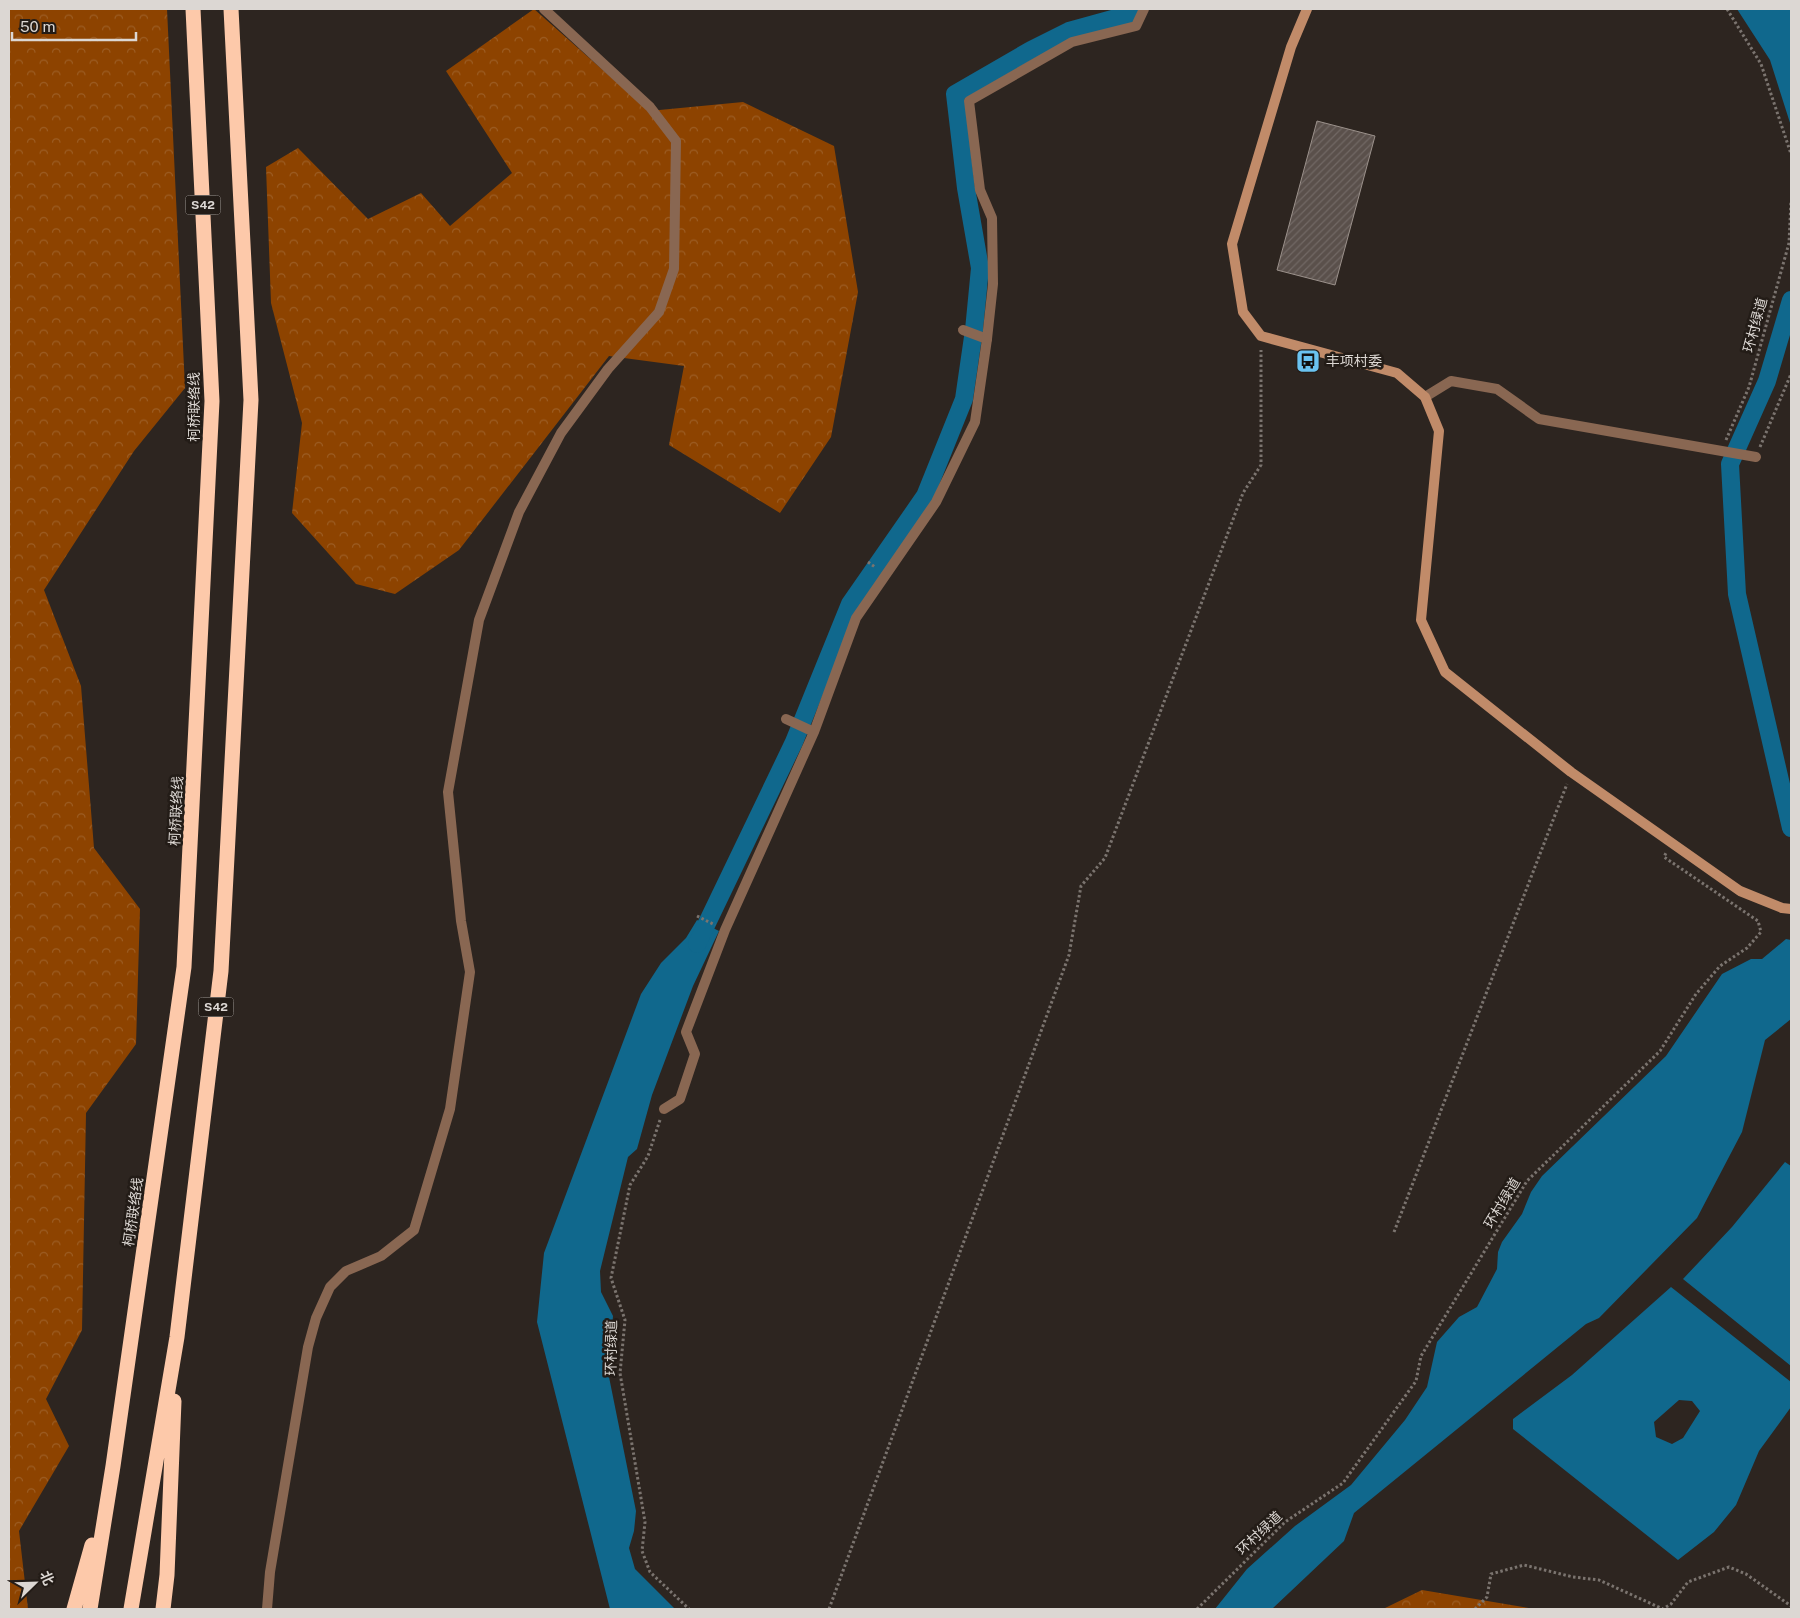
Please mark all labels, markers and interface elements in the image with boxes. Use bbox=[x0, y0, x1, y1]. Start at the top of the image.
scale bar bbox=[12, 10, 136, 42]
text: 50 m bbox=[20, 18, 55, 35]
road number: S42 bbox=[186, 196, 220, 214]
street label: 环村绿道 bbox=[1740, 296, 1770, 354]
bus stop icon: 丰项村委 bbox=[1295, 348, 1321, 374]
place label: 丰项村委 bbox=[1326, 353, 1382, 369]
street label: 柯桥联络线 bbox=[186, 372, 202, 442]
street label: 柯桥联络线 bbox=[166, 776, 186, 846]
road number: S42 bbox=[198, 998, 234, 1016]
street label: 环村绿道 bbox=[1481, 1175, 1523, 1231]
street label: 柯桥联络线 bbox=[120, 1176, 146, 1248]
street label: 环村绿道 bbox=[603, 1320, 619, 1376]
street label: 环村绿道 bbox=[1233, 1508, 1285, 1558]
north arrow bbox=[10, 1558, 60, 1608]
text: 北 bbox=[37, 1568, 57, 1587]

